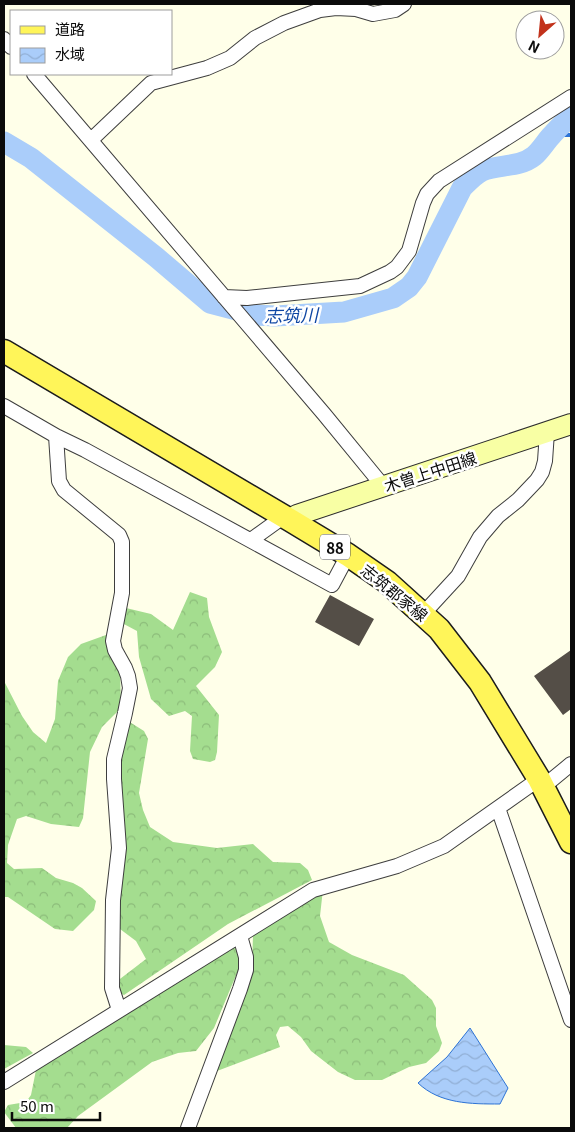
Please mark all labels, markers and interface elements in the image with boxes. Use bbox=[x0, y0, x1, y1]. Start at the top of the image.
legend bbox=[10, 10, 172, 75]
north arrow bbox=[515, 10, 565, 60]
text: 道路 bbox=[55, 18, 85, 39]
text: N bbox=[524, 36, 543, 59]
text: 水域 bbox=[55, 43, 85, 64]
water label: 志筑川 bbox=[264, 300, 320, 327]
street label: 木曽上中田線 bbox=[381, 445, 479, 497]
road number: 88 bbox=[320, 534, 350, 560]
street label: 志筑郡家線 bbox=[356, 557, 434, 627]
scale bar bbox=[12, 1090, 100, 1122]
text: 50 m bbox=[20, 1095, 54, 1116]

